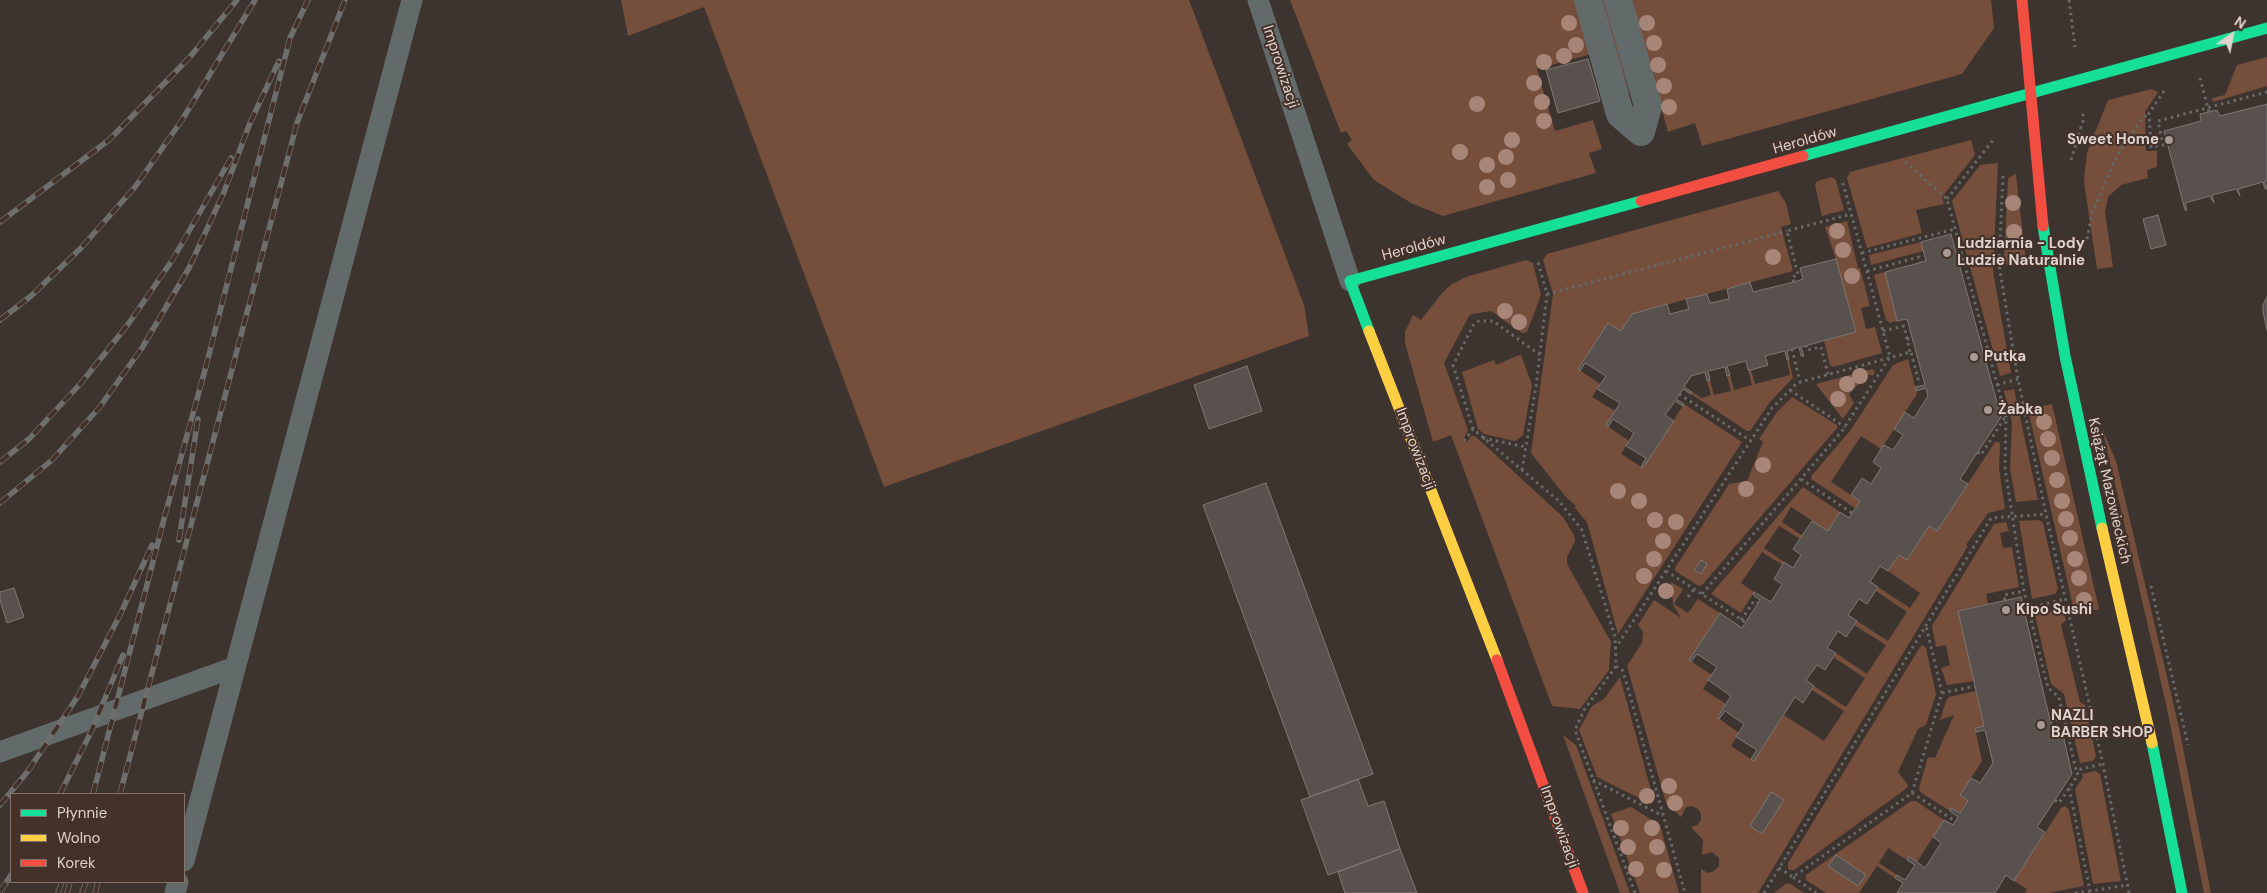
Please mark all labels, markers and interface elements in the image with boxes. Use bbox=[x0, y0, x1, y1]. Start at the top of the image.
north arrow bbox=[2207, 10, 2257, 60]
text: N bbox=[2231, 12, 2249, 33]
street label: Improwizacji bbox=[1258, 23, 1302, 111]
street label: Heroldów bbox=[1771, 123, 1839, 159]
place label: Sweet Home bbox=[2067, 131, 2159, 149]
marker: Sweet Home bbox=[2163, 134, 2175, 146]
street label: Heroldów bbox=[1380, 231, 1448, 265]
place label: Ludziarnia - Lody Ludzie Naturalnie bbox=[1957, 235, 2085, 270]
marker: Ludziarnia - Lody Ludzie Naturalnie bbox=[1941, 247, 1953, 259]
place label: Putka bbox=[1984, 348, 2026, 366]
marker: Putka bbox=[1968, 351, 1980, 363]
place label: Żabka bbox=[1998, 401, 2042, 419]
marker: Żabka bbox=[1982, 404, 1994, 416]
street label: Improwizacji bbox=[1391, 406, 1439, 492]
street label: Książąt Mazowieckich bbox=[2083, 416, 2135, 566]
place label: Kipo Sushi bbox=[2016, 601, 2092, 619]
marker: Kipo Sushi bbox=[2000, 604, 2012, 616]
place label: NAZLI BARBER SHOP bbox=[2051, 707, 2153, 742]
marker: NAZLI BARBER SHOP bbox=[2035, 719, 2047, 731]
street label: Improwizacji bbox=[1536, 783, 1582, 871]
legend bbox=[10, 793, 185, 883]
text: Płynnie bbox=[57, 803, 107, 823]
text: Wolno bbox=[57, 828, 101, 848]
text: Korek bbox=[57, 853, 96, 873]

